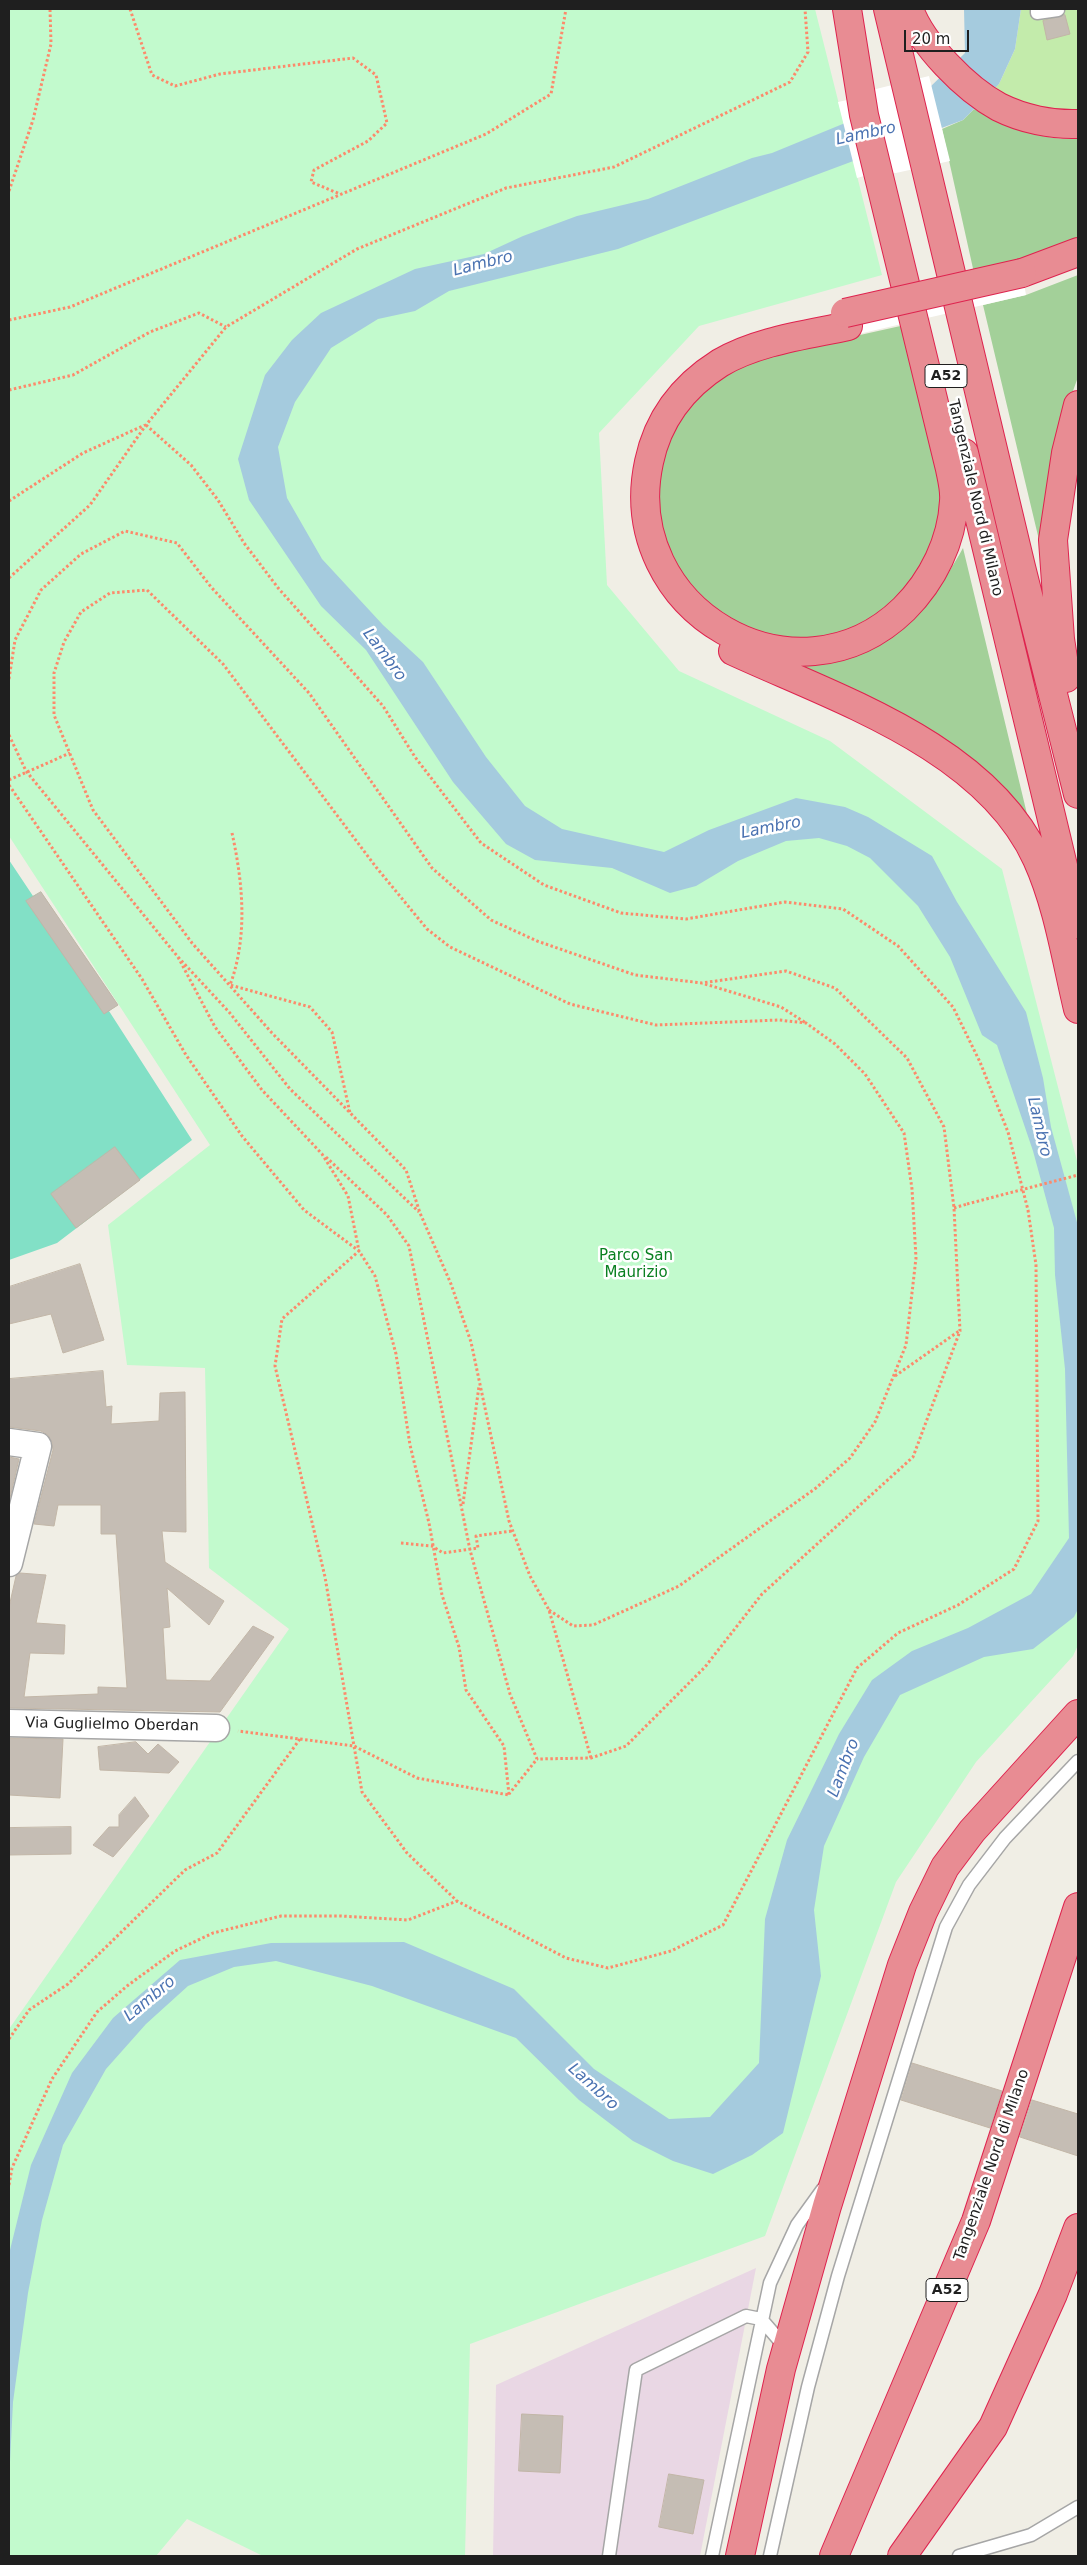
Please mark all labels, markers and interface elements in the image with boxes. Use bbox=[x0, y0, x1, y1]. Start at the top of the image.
scale bar bbox=[907, 20, 972, 52]
text: 20 m bbox=[912, 30, 950, 48]
water label: Lambro bbox=[834, 118, 898, 150]
water label: Lambro bbox=[451, 247, 515, 281]
road number: A52 bbox=[925, 364, 967, 388]
street label: Tangenziale Nord di Milano bbox=[944, 398, 1006, 598]
water label: Lambro bbox=[358, 625, 410, 685]
water label: Lambro bbox=[739, 813, 803, 843]
water label: Lambro bbox=[1023, 1095, 1055, 1159]
park label: Parco San Maurizio bbox=[599, 1247, 673, 1282]
street label: Via Guglielmo Oberdan bbox=[25, 1714, 199, 1736]
water label: Lambro bbox=[824, 1736, 864, 1800]
water label: Lambro bbox=[121, 1972, 179, 2026]
water label: Lambro bbox=[564, 2060, 622, 2114]
street label: Tangenziale Nord di Milano bbox=[951, 2067, 1033, 2263]
road number: A52 bbox=[926, 2278, 968, 2302]

